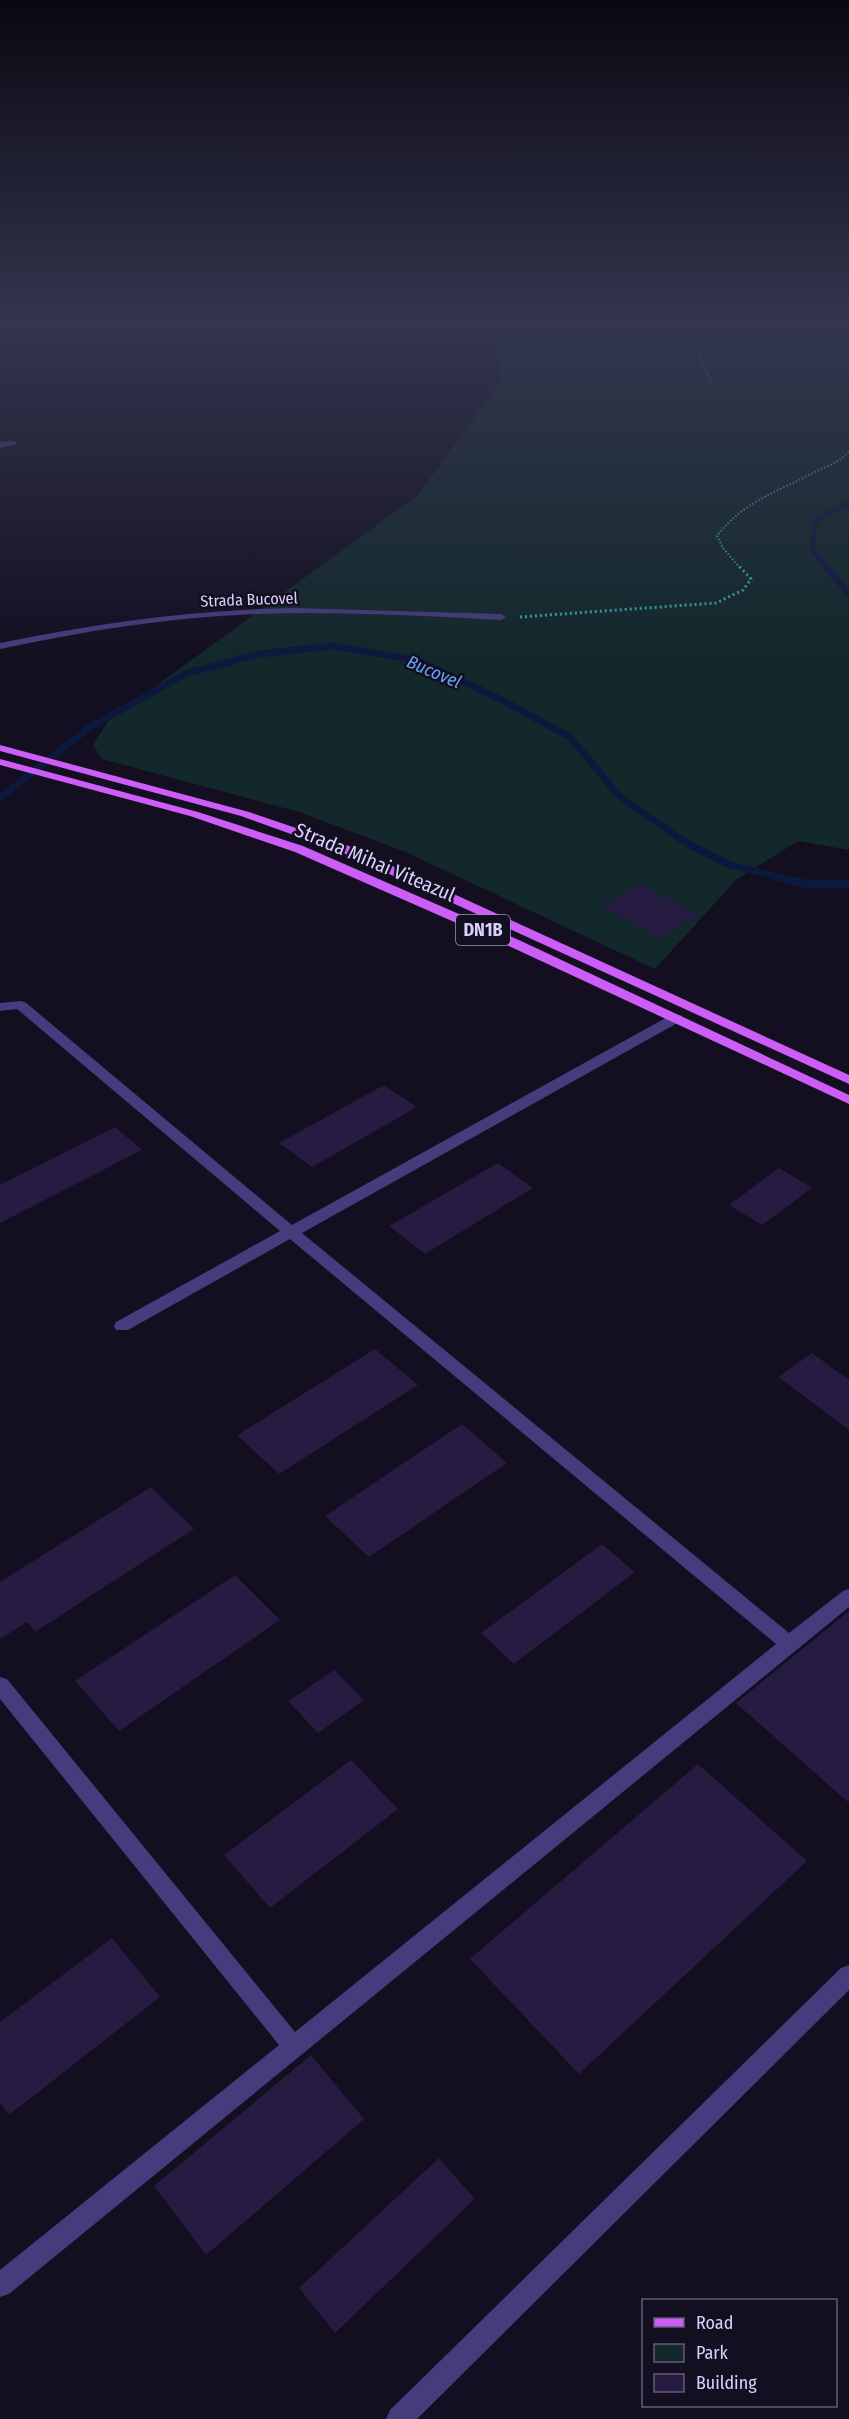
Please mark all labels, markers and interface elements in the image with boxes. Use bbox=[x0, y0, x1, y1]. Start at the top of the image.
street label: Strada Bucovel bbox=[200, 588, 298, 611]
water label: Bucovel bbox=[403, 651, 465, 693]
street label: Strada Mihai Viteazul bbox=[291, 817, 459, 907]
road number: DN1B bbox=[456, 915, 510, 945]
legend bbox=[642, 2299, 837, 2407]
text: Road bbox=[696, 2312, 733, 2334]
text: Park bbox=[696, 2342, 729, 2364]
text: Building bbox=[696, 2372, 757, 2394]

